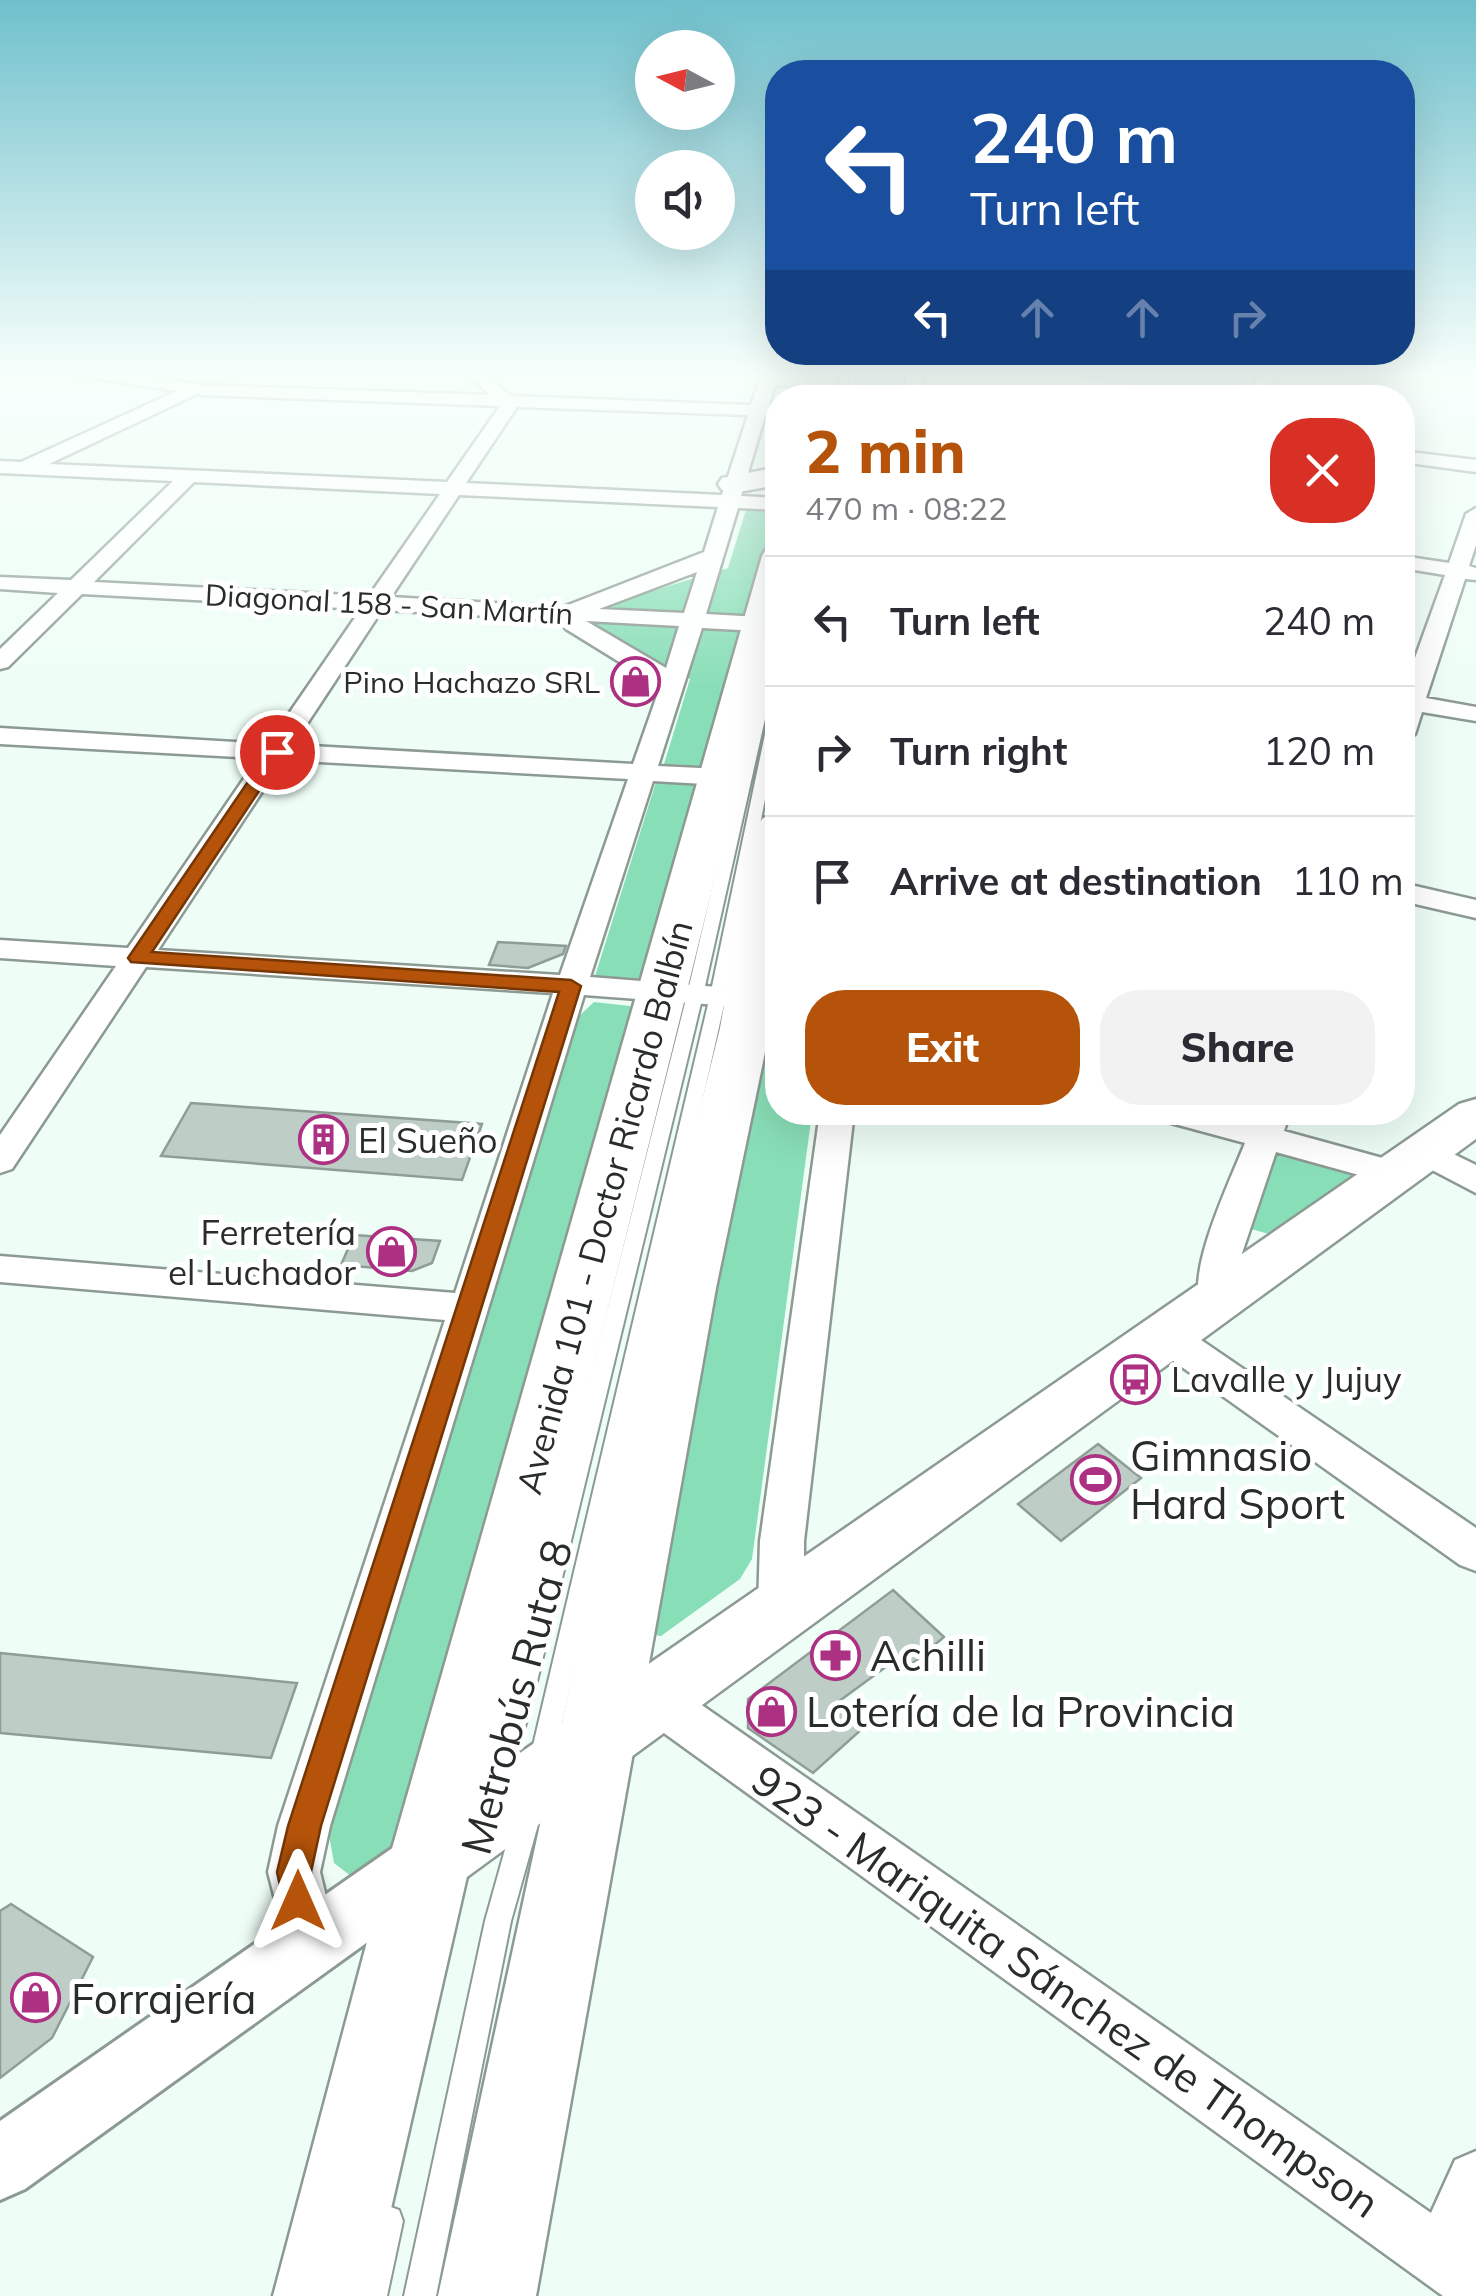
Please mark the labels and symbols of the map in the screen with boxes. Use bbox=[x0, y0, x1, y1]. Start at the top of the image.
north arrow bbox=[635, 30, 735, 130]
street label: Diagonal 158 - San Martín bbox=[204, 575, 574, 633]
shop icon: Pino Hachazo SRL bbox=[609, 656, 661, 708]
place label: Pino Hachazo SRL bbox=[343, 663, 600, 701]
pin bbox=[235, 710, 320, 795]
street label: Avenida 101 - Doctor Ricardo Balbín bbox=[506, 915, 702, 1499]
building icon: El Sueño bbox=[297, 1114, 349, 1166]
place label: El Sueño bbox=[358, 1118, 498, 1162]
place label: Ferretería el Luchador bbox=[168, 1210, 356, 1294]
shop icon: Ferretería el Luchador bbox=[365, 1226, 417, 1278]
bus stop icon: Lavalle y Jujuy bbox=[1110, 1353, 1162, 1405]
place label: Lavalle y Jujuy bbox=[1171, 1357, 1402, 1401]
place label: Gimnasio Hard Sport bbox=[1130, 1429, 1345, 1530]
sports icon: Gimnasio Hard Sport bbox=[1069, 1453, 1121, 1505]
street label: Metrobús Ruta 8 bbox=[449, 1534, 583, 1860]
pharmacy icon: Achilli bbox=[809, 1629, 861, 1681]
place label: Achilli bbox=[870, 1629, 986, 1682]
shop icon: Lotería de la Provincia bbox=[745, 1685, 797, 1737]
place label: Lotería de la Provincia bbox=[806, 1685, 1235, 1738]
street label: 923 - Mariquita Sánchez de Thompson bbox=[742, 1753, 1390, 2229]
position arrow bbox=[246, 1849, 350, 1953]
shop icon: Forrajería bbox=[10, 1972, 62, 2024]
place label: Forrajería bbox=[71, 1972, 257, 2025]

